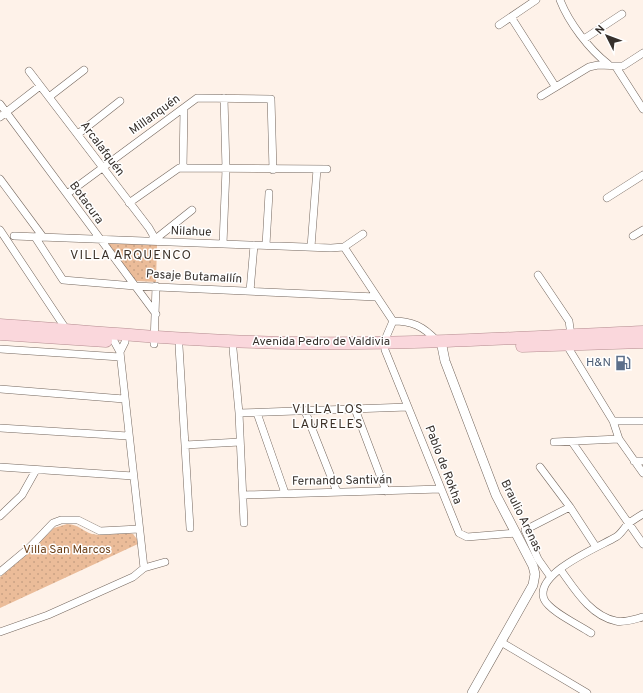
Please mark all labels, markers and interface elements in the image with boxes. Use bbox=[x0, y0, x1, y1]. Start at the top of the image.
north arrow bbox=[587, 16, 627, 56]
text: N bbox=[592, 22, 608, 38]
street label: Millanquén bbox=[126, 91, 184, 139]
street label: Arcalafquén bbox=[76, 118, 128, 180]
street label: Botacura bbox=[65, 179, 107, 227]
street label: Nilahue bbox=[170, 223, 212, 241]
district label: VILLA ARQUENCO bbox=[70, 248, 192, 264]
street label: Pasaje Butamallín bbox=[146, 266, 242, 288]
street label: Avenida Pedro de Valdivia bbox=[252, 334, 390, 350]
fuel station icon: H&N bbox=[614, 354, 632, 372]
place label: H&N bbox=[586, 355, 611, 371]
district label: VILLA LOS LAURELES bbox=[292, 402, 364, 433]
street label: Pablo de Rokha bbox=[421, 423, 465, 507]
street label: Fernando Santiván bbox=[292, 472, 392, 490]
street label: Braulio Arenas bbox=[497, 477, 545, 555]
park label: Villa San Marcos bbox=[23, 542, 111, 558]

